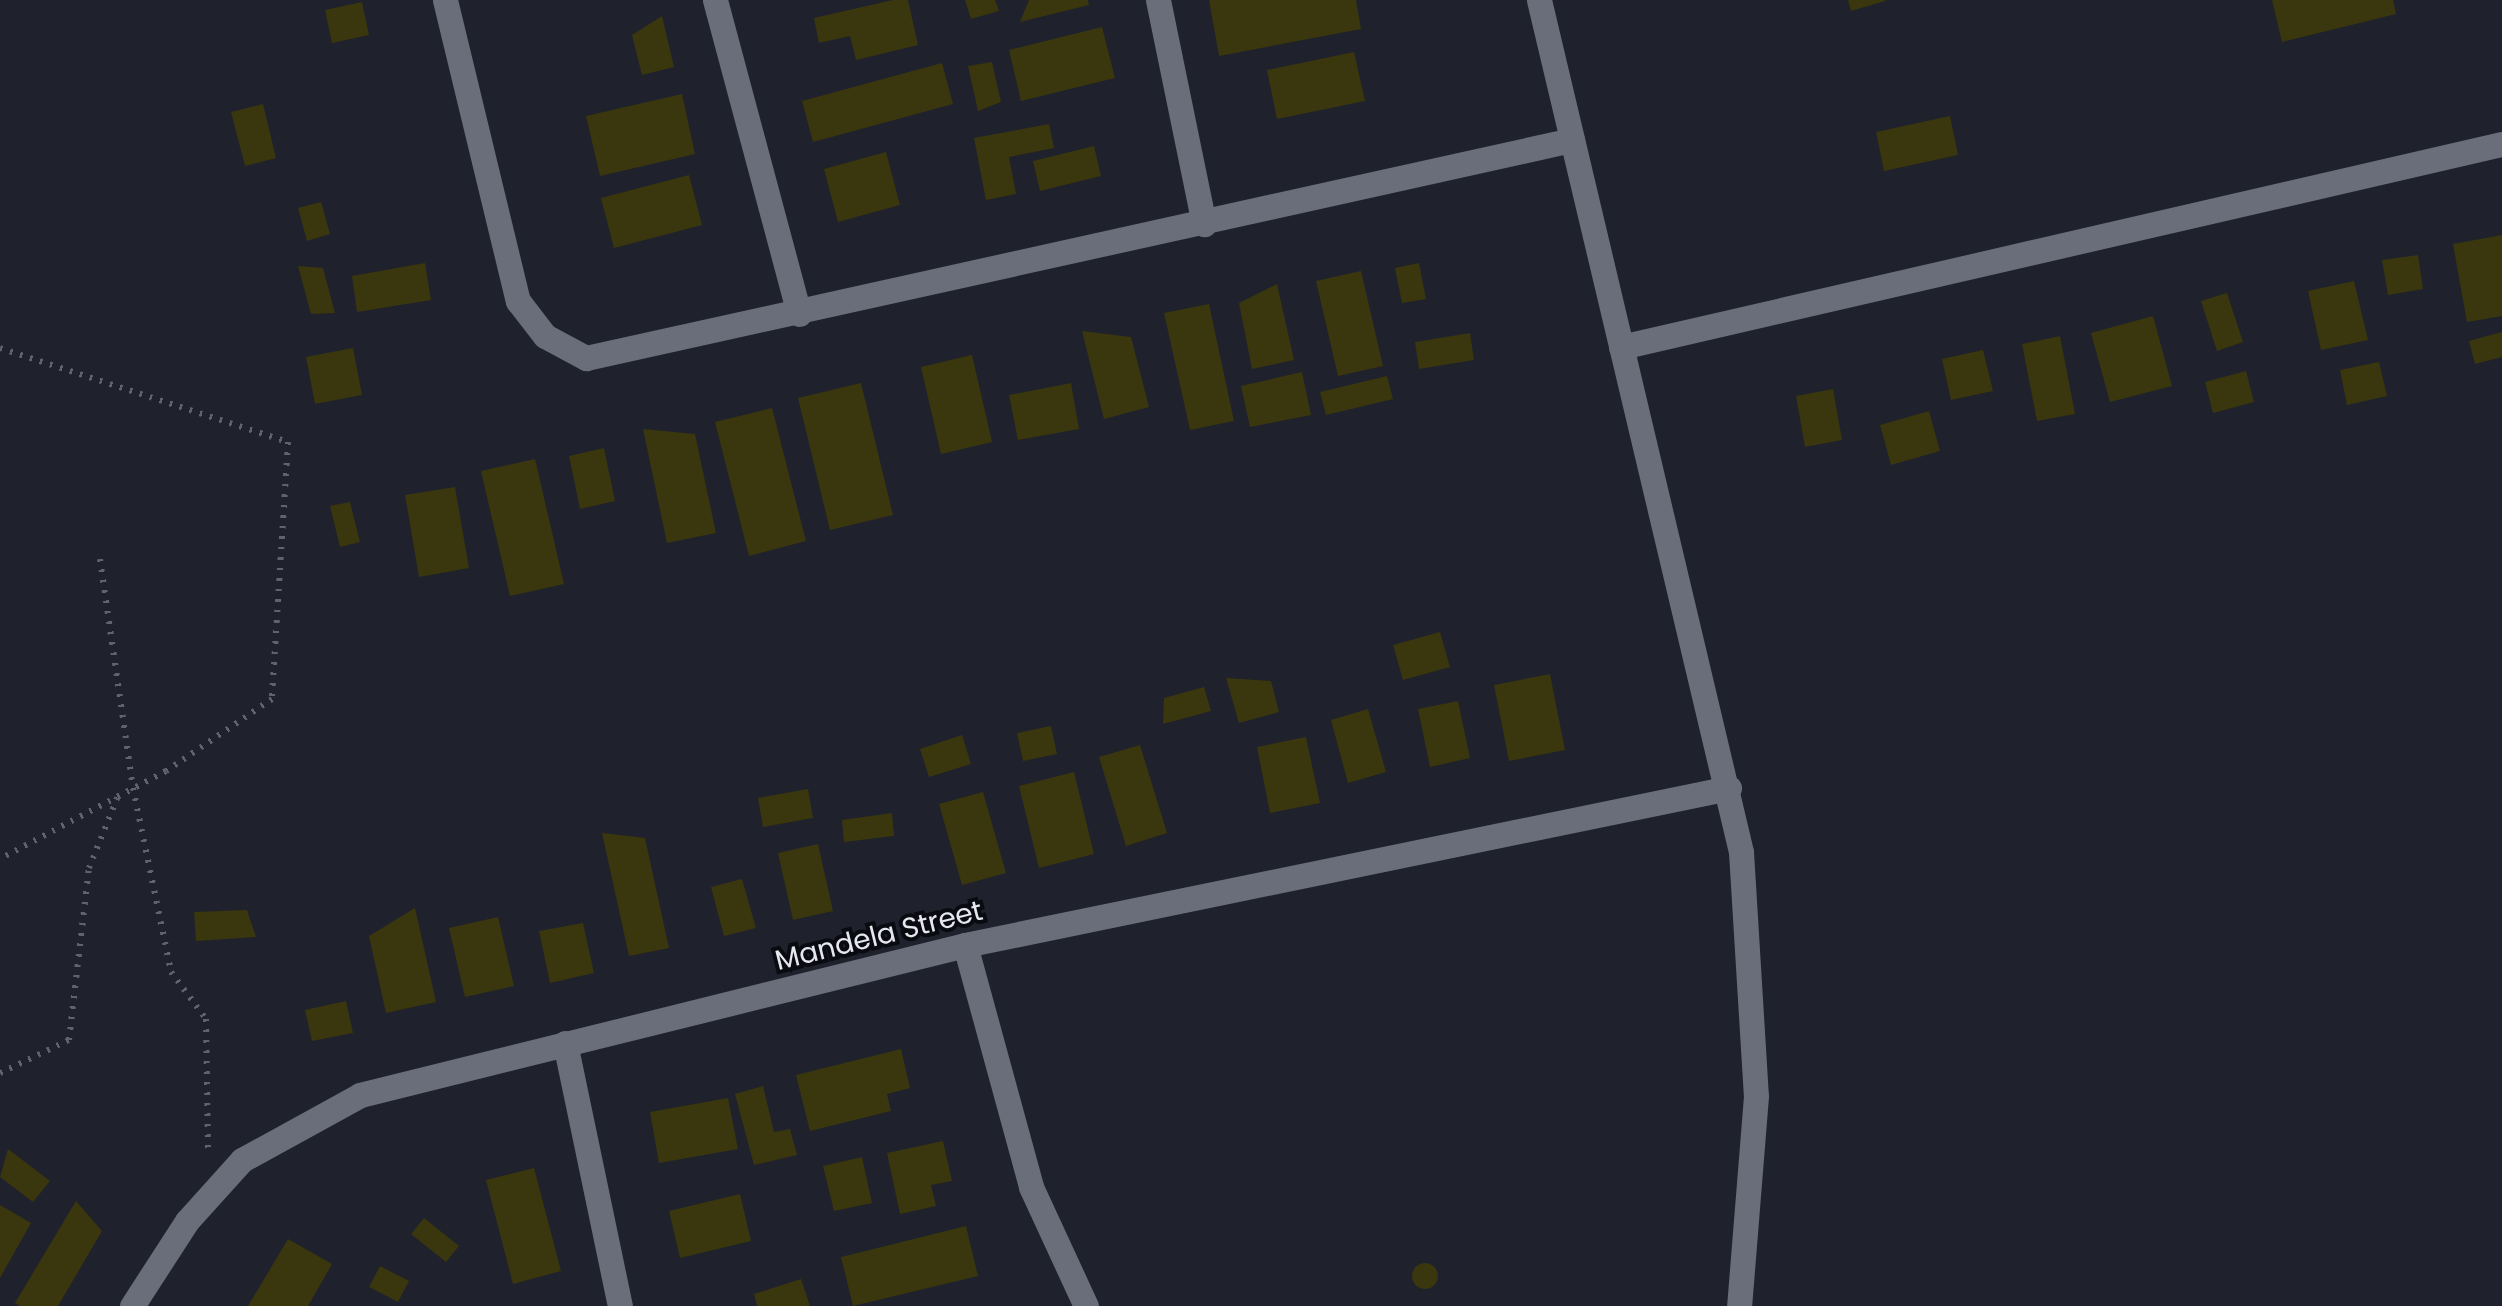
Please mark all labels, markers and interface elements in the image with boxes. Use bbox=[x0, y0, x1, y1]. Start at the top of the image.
street label: Mandela Street bbox=[772, 894, 986, 978]

